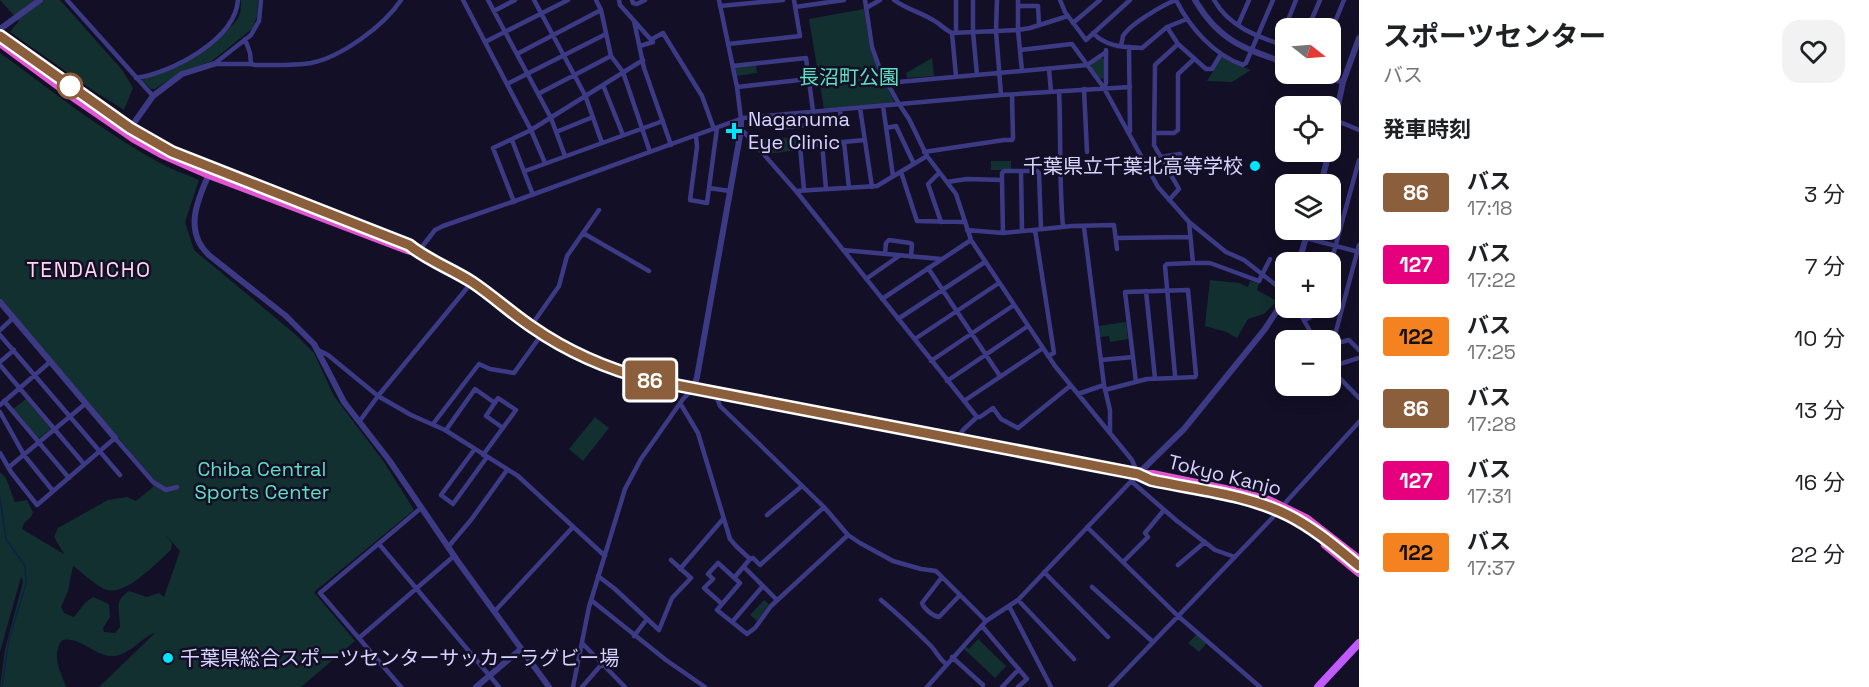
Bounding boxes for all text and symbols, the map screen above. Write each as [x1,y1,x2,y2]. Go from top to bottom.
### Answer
north arrow [1275,18,1341,84]
map controls [1275,18,1341,396]
text: スポーツセンター [1383,18,1606,54]
button: heart [1782,20,1845,83]
text: バス [1383,62,1423,88]
park label: 長沼町公園 [799,64,899,90]
unlabelled marker [57,73,83,99]
button: locate [1275,96,1341,162]
place label: Naganuma Eye Clinic [748,106,850,155]
text: 発車時刻 [1383,115,1471,143]
marker: Naganuma Eye Clinic [725,122,743,140]
place label: 千葉県立千葉北高等学校 [1023,153,1243,179]
marker: 千葉県立千葉北高等学校 [1248,159,1262,173]
text: バス [1467,167,1511,195]
button: layers [1275,174,1341,240]
text: 86 [1403,179,1429,206]
text: 3 分 [1804,180,1845,208]
text: 17:18 [1467,195,1513,221]
text: バス [1467,239,1511,267]
text: 127 [1399,251,1433,278]
button: + [1275,252,1341,318]
text: 7 分 [1805,252,1845,280]
district label: TENDAICHO [27,256,152,283]
text: 17:22 [1467,267,1516,293]
text: バス [1467,311,1511,339]
text: 122 [1399,323,1433,350]
text: 10 分 [1794,324,1845,352]
button: − [1275,330,1341,396]
text: 17:25 [1467,339,1516,365]
line badge: 86 [623,360,677,400]
text: 86 [637,367,663,394]
text: バス [1467,383,1511,411]
text: 86 [1403,395,1429,422]
text: 13 分 [1795,396,1845,424]
text: 17:28 [1467,411,1516,437]
street label: Tokyo Kanjo [1166,448,1284,502]
text: バス [1467,455,1511,483]
park label: Chiba Central Sports Center [195,456,329,505]
text: 127 [1399,467,1433,494]
text: 16 分 [1795,468,1845,496]
text: 17:31 [1467,483,1512,509]
text: バス [1467,527,1511,555]
text: 122 [1399,539,1433,566]
text: 22 分 [1791,540,1845,568]
text: 17:37 [1467,555,1515,581]
place label: 千葉県総合スポーツセンターサッカーラグビー場 [180,645,619,671]
marker: 千葉県総合スポーツセンターサッカーラグビー場 [161,651,175,665]

